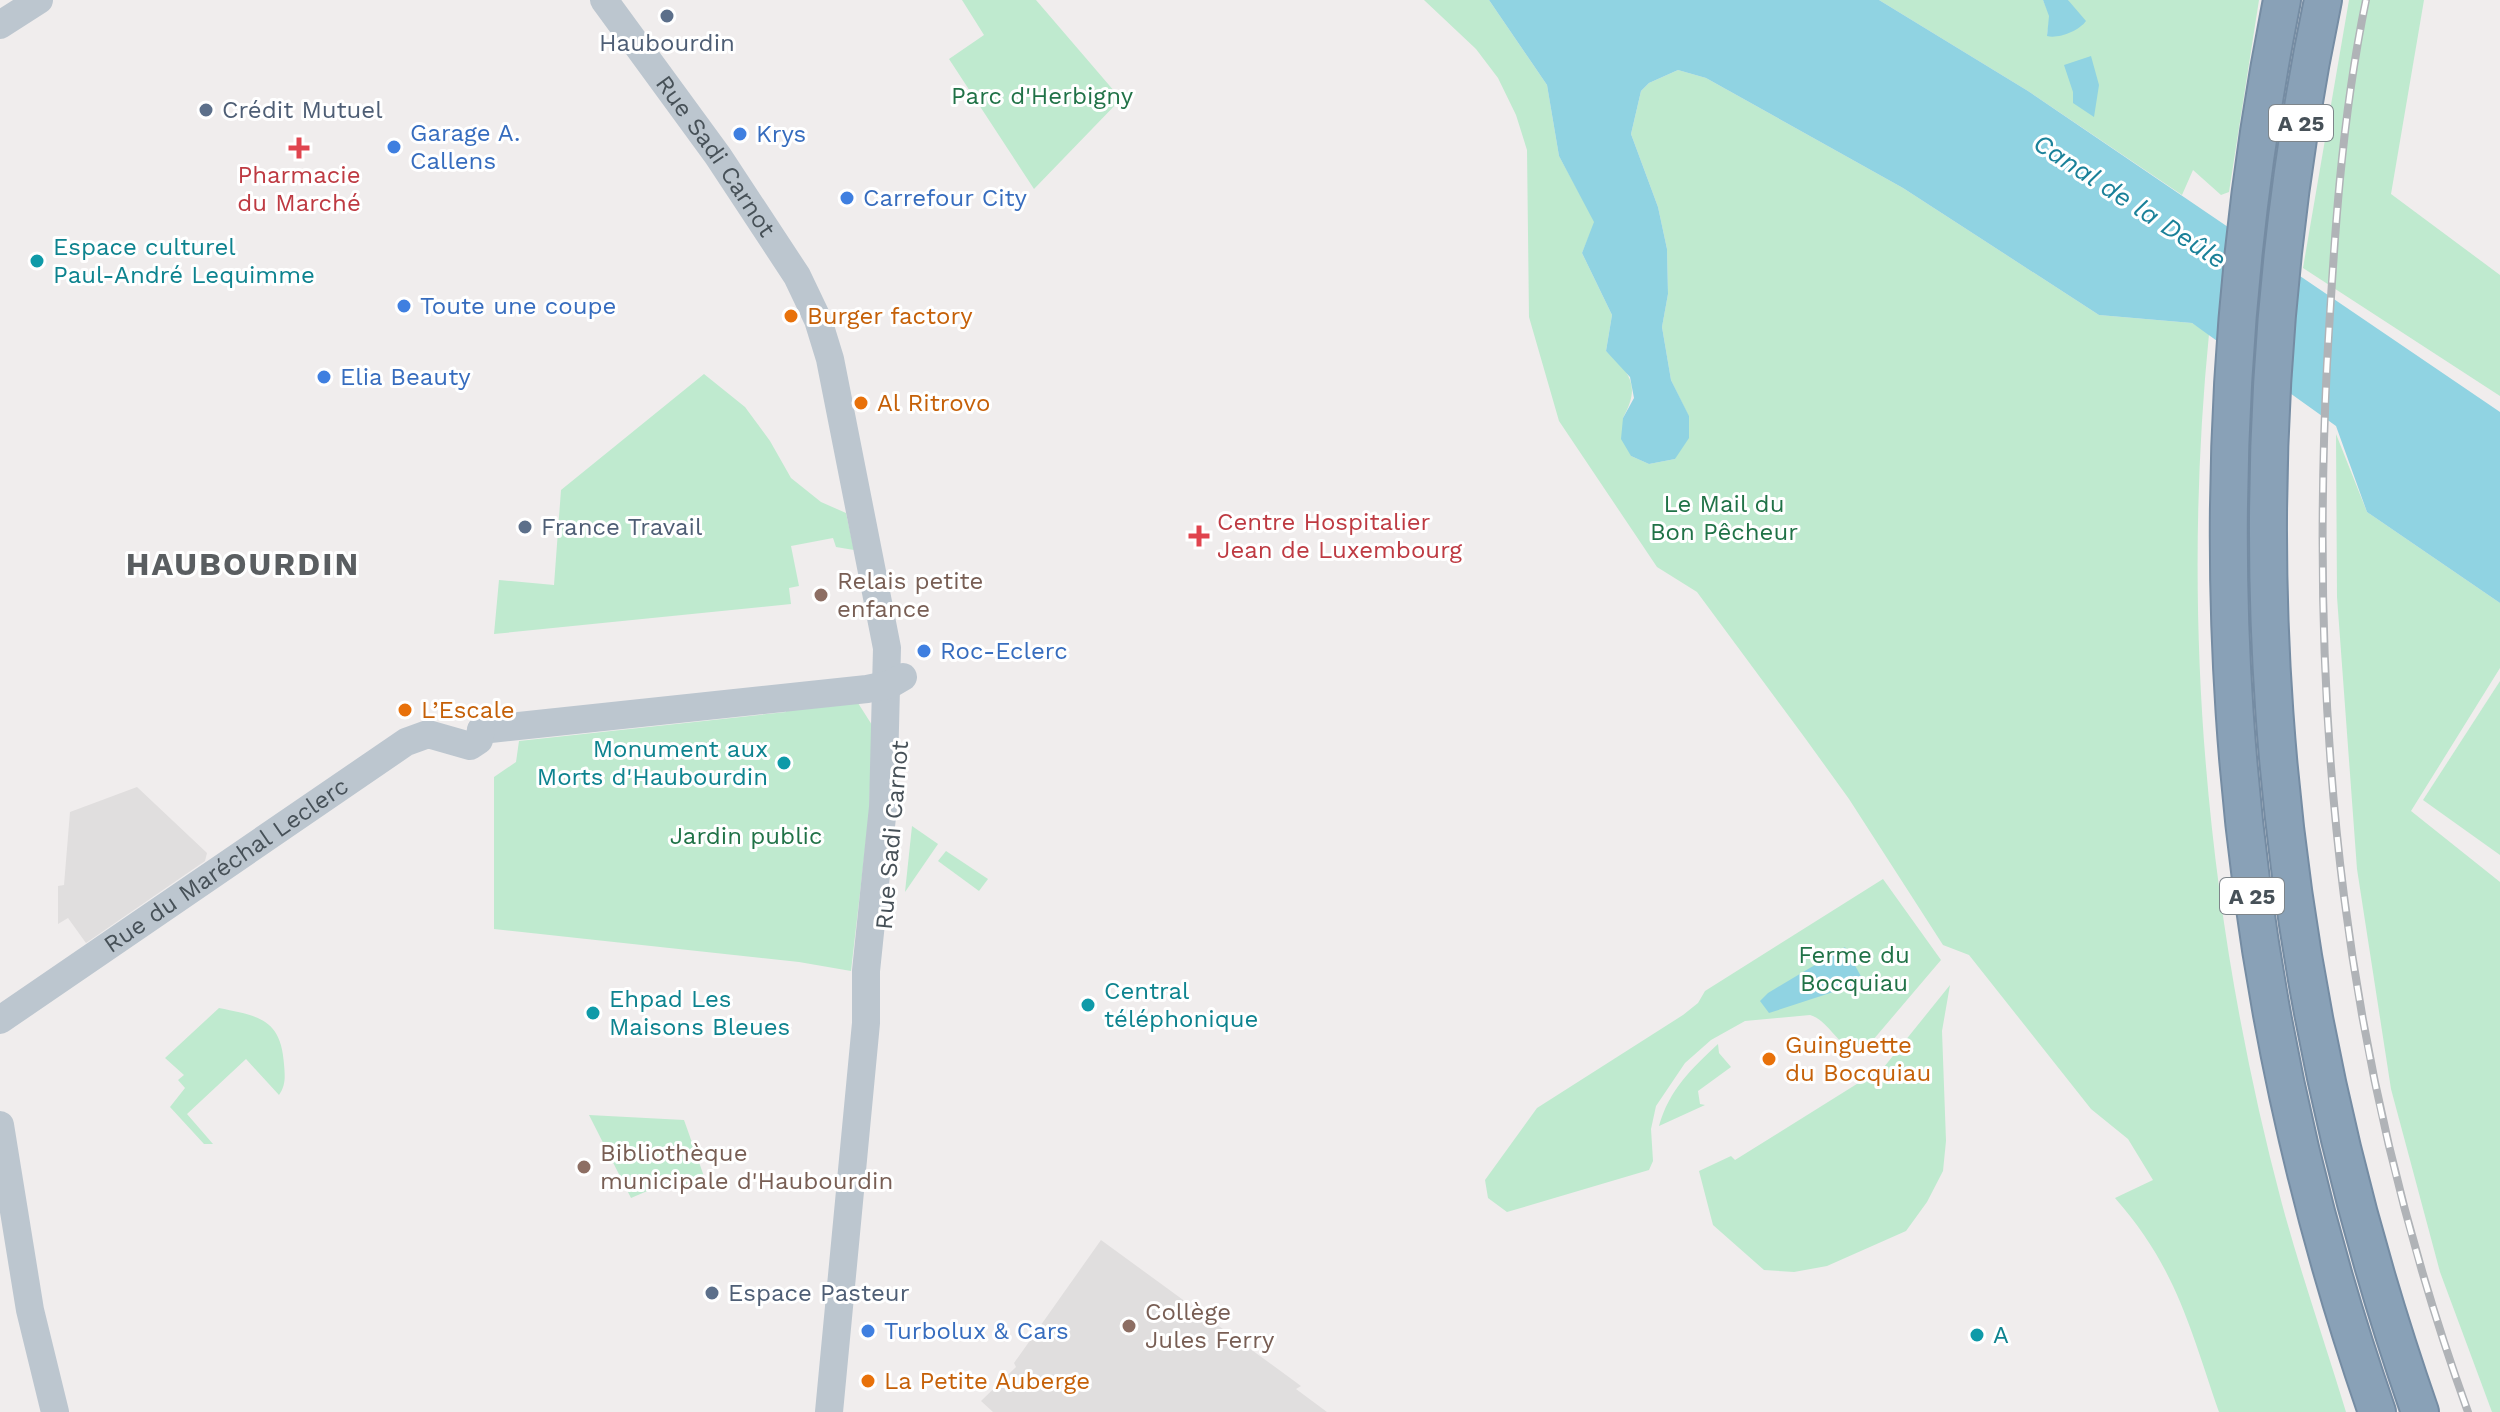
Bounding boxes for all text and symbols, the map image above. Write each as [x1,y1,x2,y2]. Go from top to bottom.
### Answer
marker: Haubourdin [658,7,676,25]
place label: Haubourdin [599,29,735,57]
street label: Rue Sadi Carnot [650,70,781,242]
park label: Parc d'Herbigny [951,82,1134,110]
place label: Crédit Mutuel [222,96,383,124]
marker: Crédit Mutuel [197,101,215,119]
road number: A 25 [2269,105,2333,141]
place label: Garage A. Callens [410,119,520,175]
place label: Krys [756,120,806,148]
marker: Krys [731,125,749,143]
water label: Canal de la Deûle [2028,127,2232,275]
marker: Garage A. Callens [385,138,403,156]
marker: Pharmacie du Marché [290,139,308,157]
place label: Pharmacie du Marché [237,161,361,217]
place label: Carrefour City [863,184,1028,212]
marker: Carrefour City [838,189,856,207]
place label: Espace culturel Paul-André Lequimme [53,233,315,289]
marker: Espace culturel Paul-André Lequimme [28,252,46,270]
place label: Toute une coupe [420,292,616,320]
marker: Toute une coupe [395,297,413,315]
place label: Burger factory [807,302,973,330]
marker: Burger factory [782,307,800,325]
place label: Elia Beauty [340,363,471,391]
marker: Elia Beauty [315,368,333,386]
place label: Al Ritrovo [877,389,991,417]
marker: Al Ritrovo [852,394,870,412]
park label: Le Mail du Bon Pêcheur [1650,490,1798,546]
place label: Centre Hospitalier Jean de Luxembourg [1217,508,1462,564]
place label: France Travail [541,513,703,541]
marker: France Travail [516,518,534,536]
marker: Centre Hospitalier Jean de Luxembourg [1188,525,1210,547]
district label: HAUBOURDIN [126,545,360,583]
place label: Relais petite enfance [837,567,983,623]
marker: Relais petite enfance [812,586,830,604]
place label: Roc-Eclerc [940,637,1068,665]
marker: Roc-Eclerc [915,642,933,660]
place label: L’Escale [421,696,515,724]
marker: L’Escale [396,701,414,719]
place label: Monument aux Morts d'Haubourdin [537,735,768,791]
street label: Rue Sadi Carnot [870,739,914,931]
marker: Monument aux Morts d'Haubourdin [775,754,793,772]
street label: Rue du Maréchal Leclerc [99,772,354,959]
park label: Jardin public [670,822,822,850]
road number: A 25 [2220,878,2284,914]
park label: Ferme du Bocquiau [1798,941,1910,997]
place label: Central téléphonique [1104,977,1258,1033]
place label: Ehpad Les Maisons Bleues [609,985,790,1041]
marker: Central téléphonique [1079,996,1097,1014]
marker: Ehpad Les Maisons Bleues [584,1004,602,1022]
place label: Guinguette du Bocquiau [1785,1031,1931,1087]
marker: Guinguette du Bocquiau [1760,1050,1778,1068]
place label: Bibliothèque municipale d'Haubourdin [600,1139,893,1195]
marker: Bibliothèque municipale d'Haubourdin [575,1158,593,1176]
place label: Espace Pasteur [728,1279,910,1307]
marker: Espace Pasteur [703,1284,721,1302]
place label: Collège Jules Ferry [1145,1298,1275,1354]
place label: Turbolux & Cars [884,1317,1069,1345]
marker: Collège Jules Ferry [1120,1317,1138,1335]
place label: A [1993,1321,2009,1349]
marker: Turbolux & Cars [859,1322,877,1340]
marker: A [1968,1326,1986,1344]
place label: La Petite Auberge [884,1367,1090,1395]
marker: La Petite Auberge [859,1372,877,1390]

